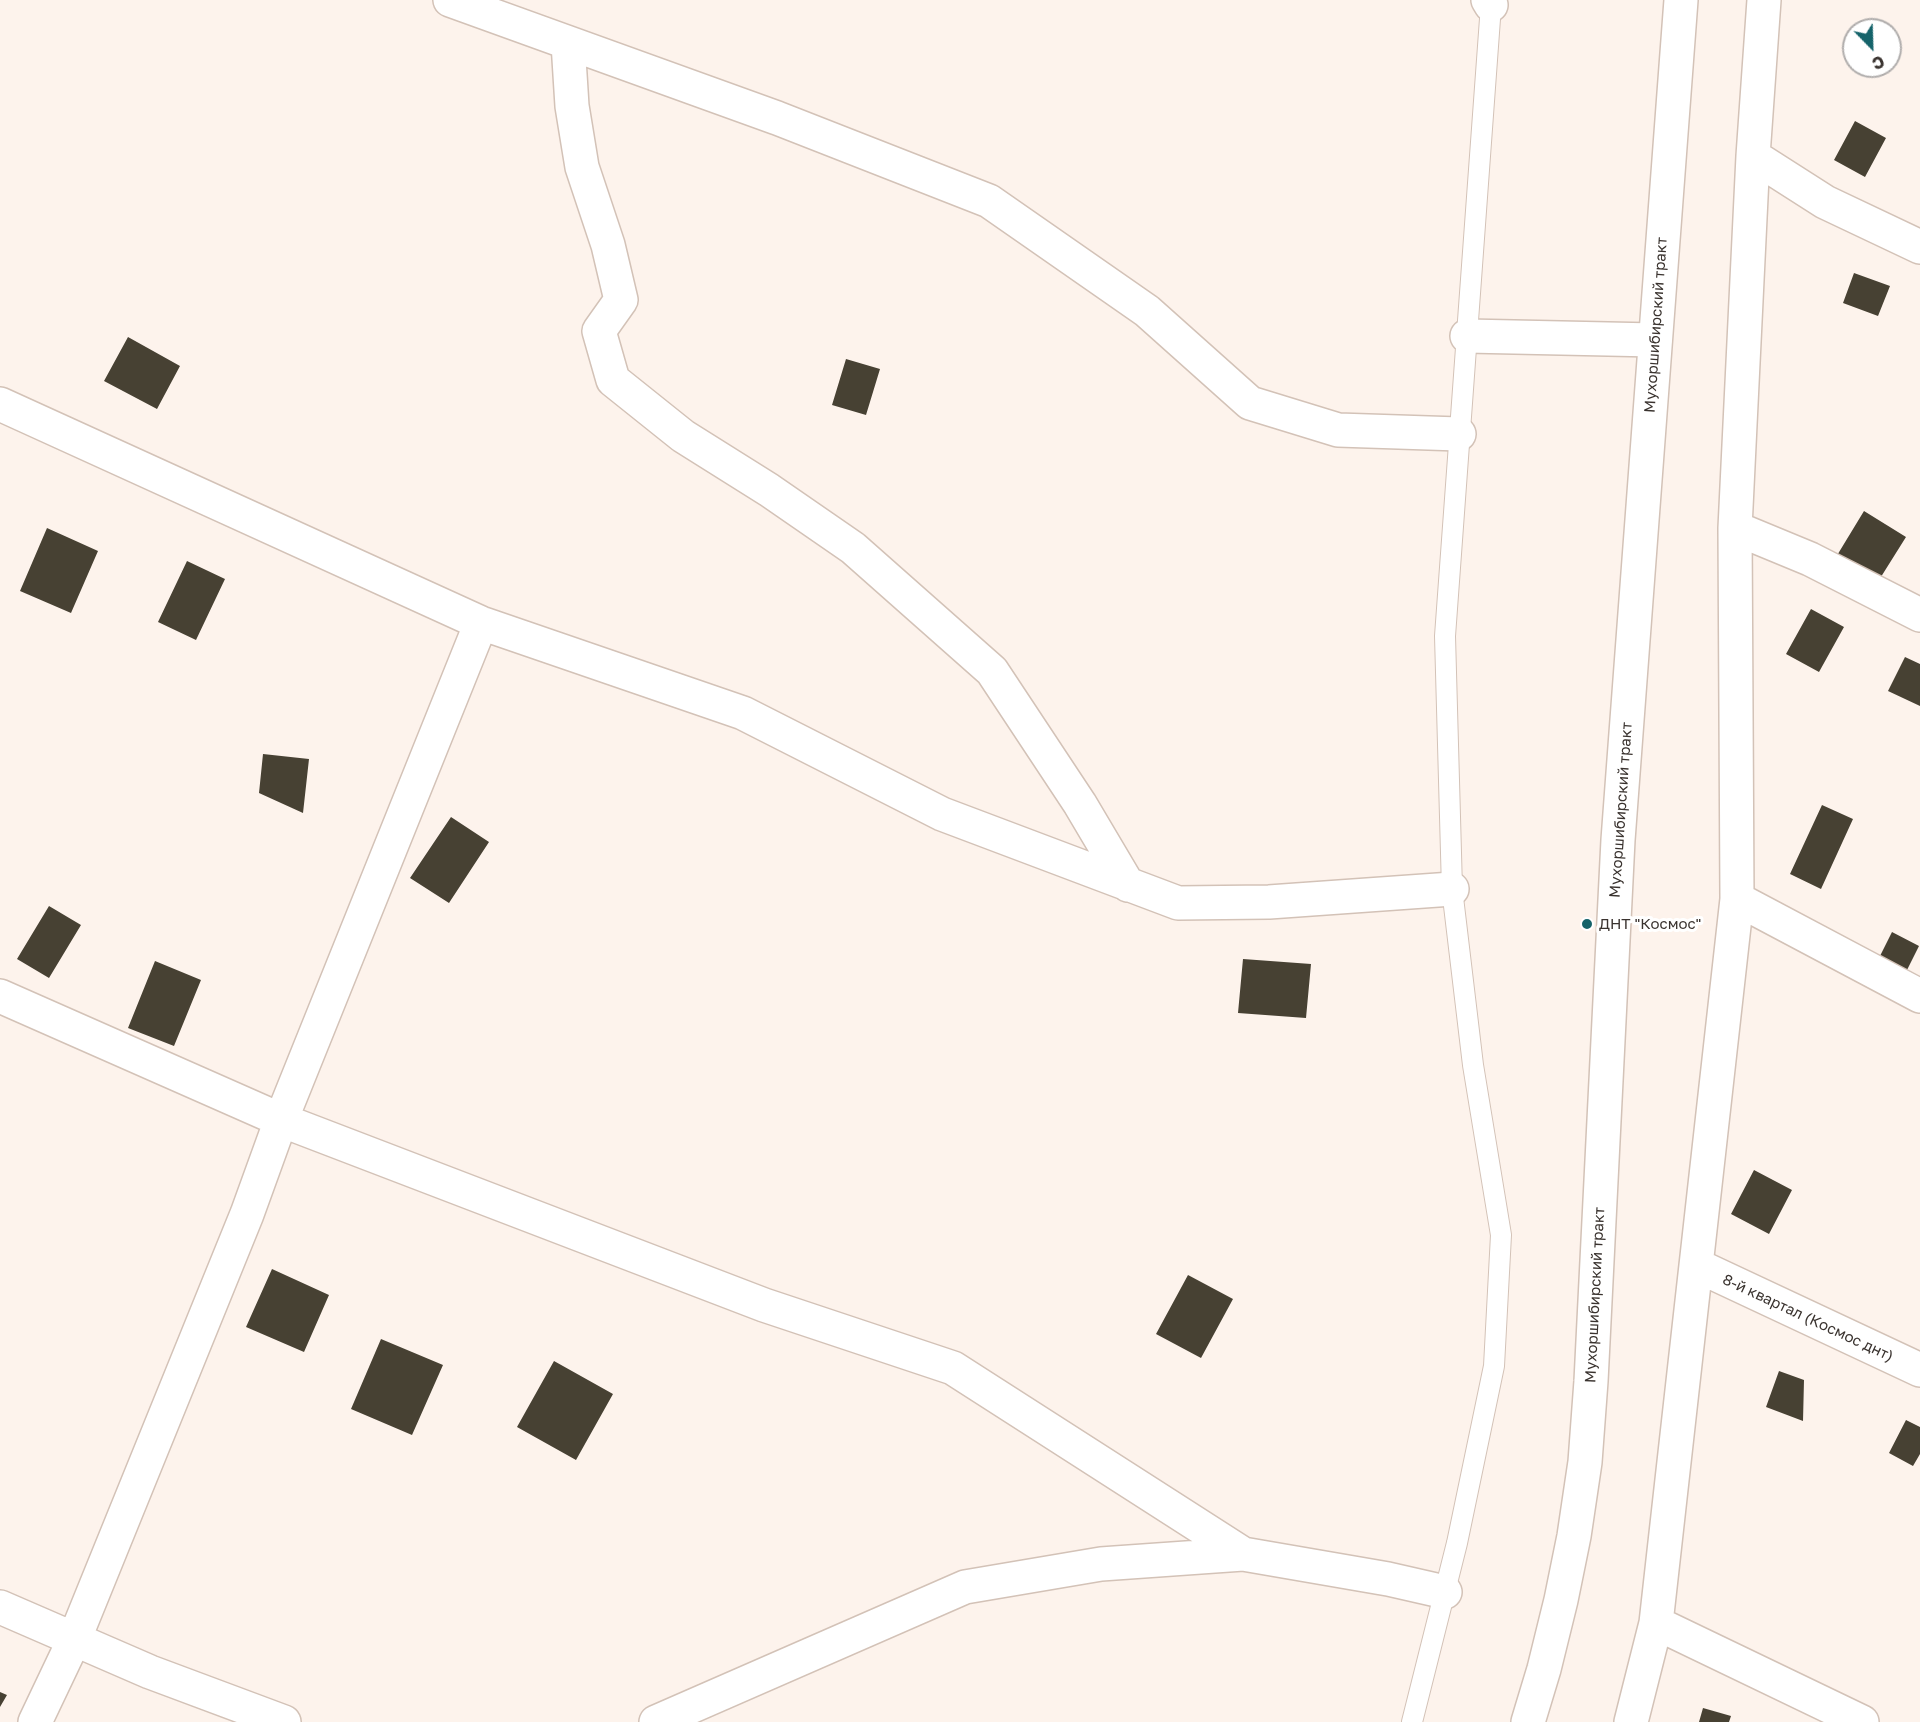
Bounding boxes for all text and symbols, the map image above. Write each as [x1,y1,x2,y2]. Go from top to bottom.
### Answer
north arrow [1842,18,1902,78]
text: С [1869,51,1887,74]
street label: Мухоршибирский тракт [1641,237,1671,413]
street label: Мухоршибирский тракт [1606,722,1636,898]
place label: ДНТ "Космос" [1599,915,1701,933]
marker: ДНТ "Космос" [1580,917,1594,931]
street label: Мухоршибирский тракт [1581,1207,1609,1383]
street label: 8-й квартал (Космос днт) [1720,1270,1896,1366]

